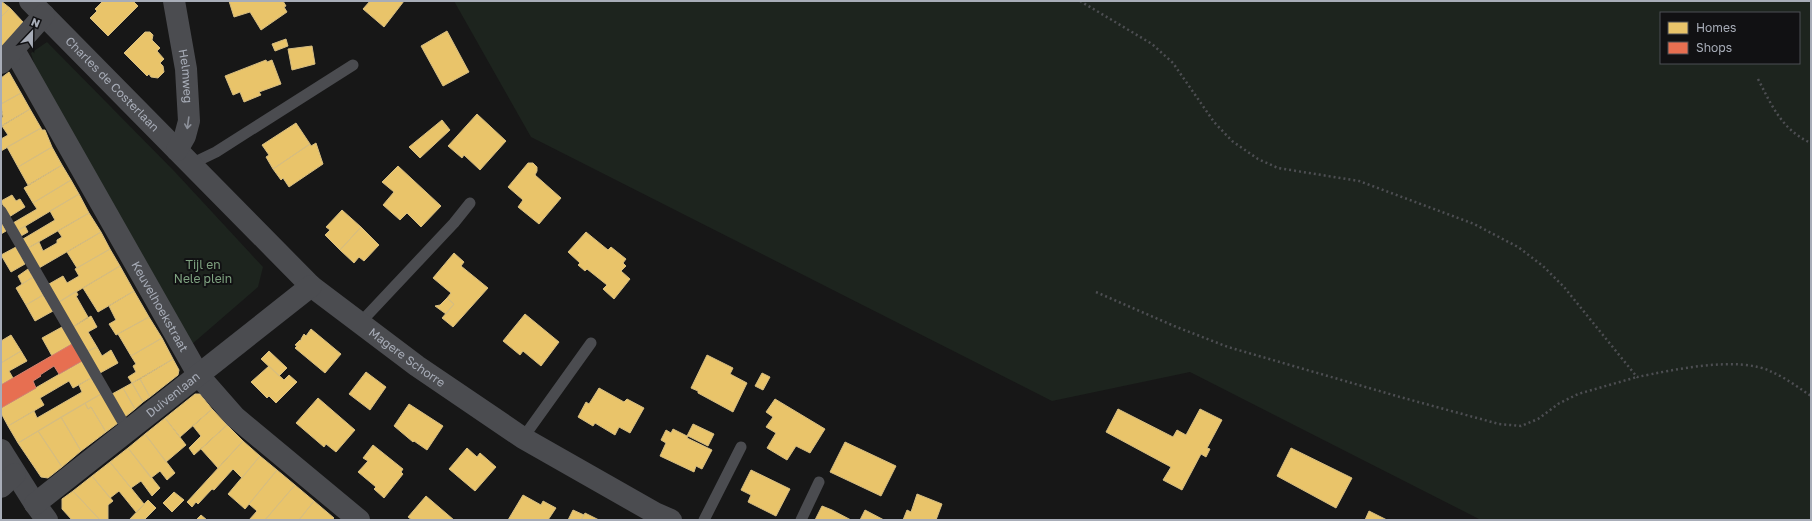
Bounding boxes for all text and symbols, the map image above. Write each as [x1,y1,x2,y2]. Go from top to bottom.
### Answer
north arrow [12,12,52,52]
legend [1660,12,1800,64]
text: N [30,15,42,30]
text: Homes [1696,20,1736,35]
street label: Charles de Costerlaan [62,33,163,135]
text: Shops [1696,40,1732,55]
street label: Helmweg [176,48,196,104]
one-way arrow [184,116,191,129]
park label: Tijl en Nele plein [174,257,232,286]
street label: Keuvelhoekstraat [128,258,192,355]
street label: Magere Schorre [366,324,448,390]
street label: Duivenlaan [143,369,203,420]

